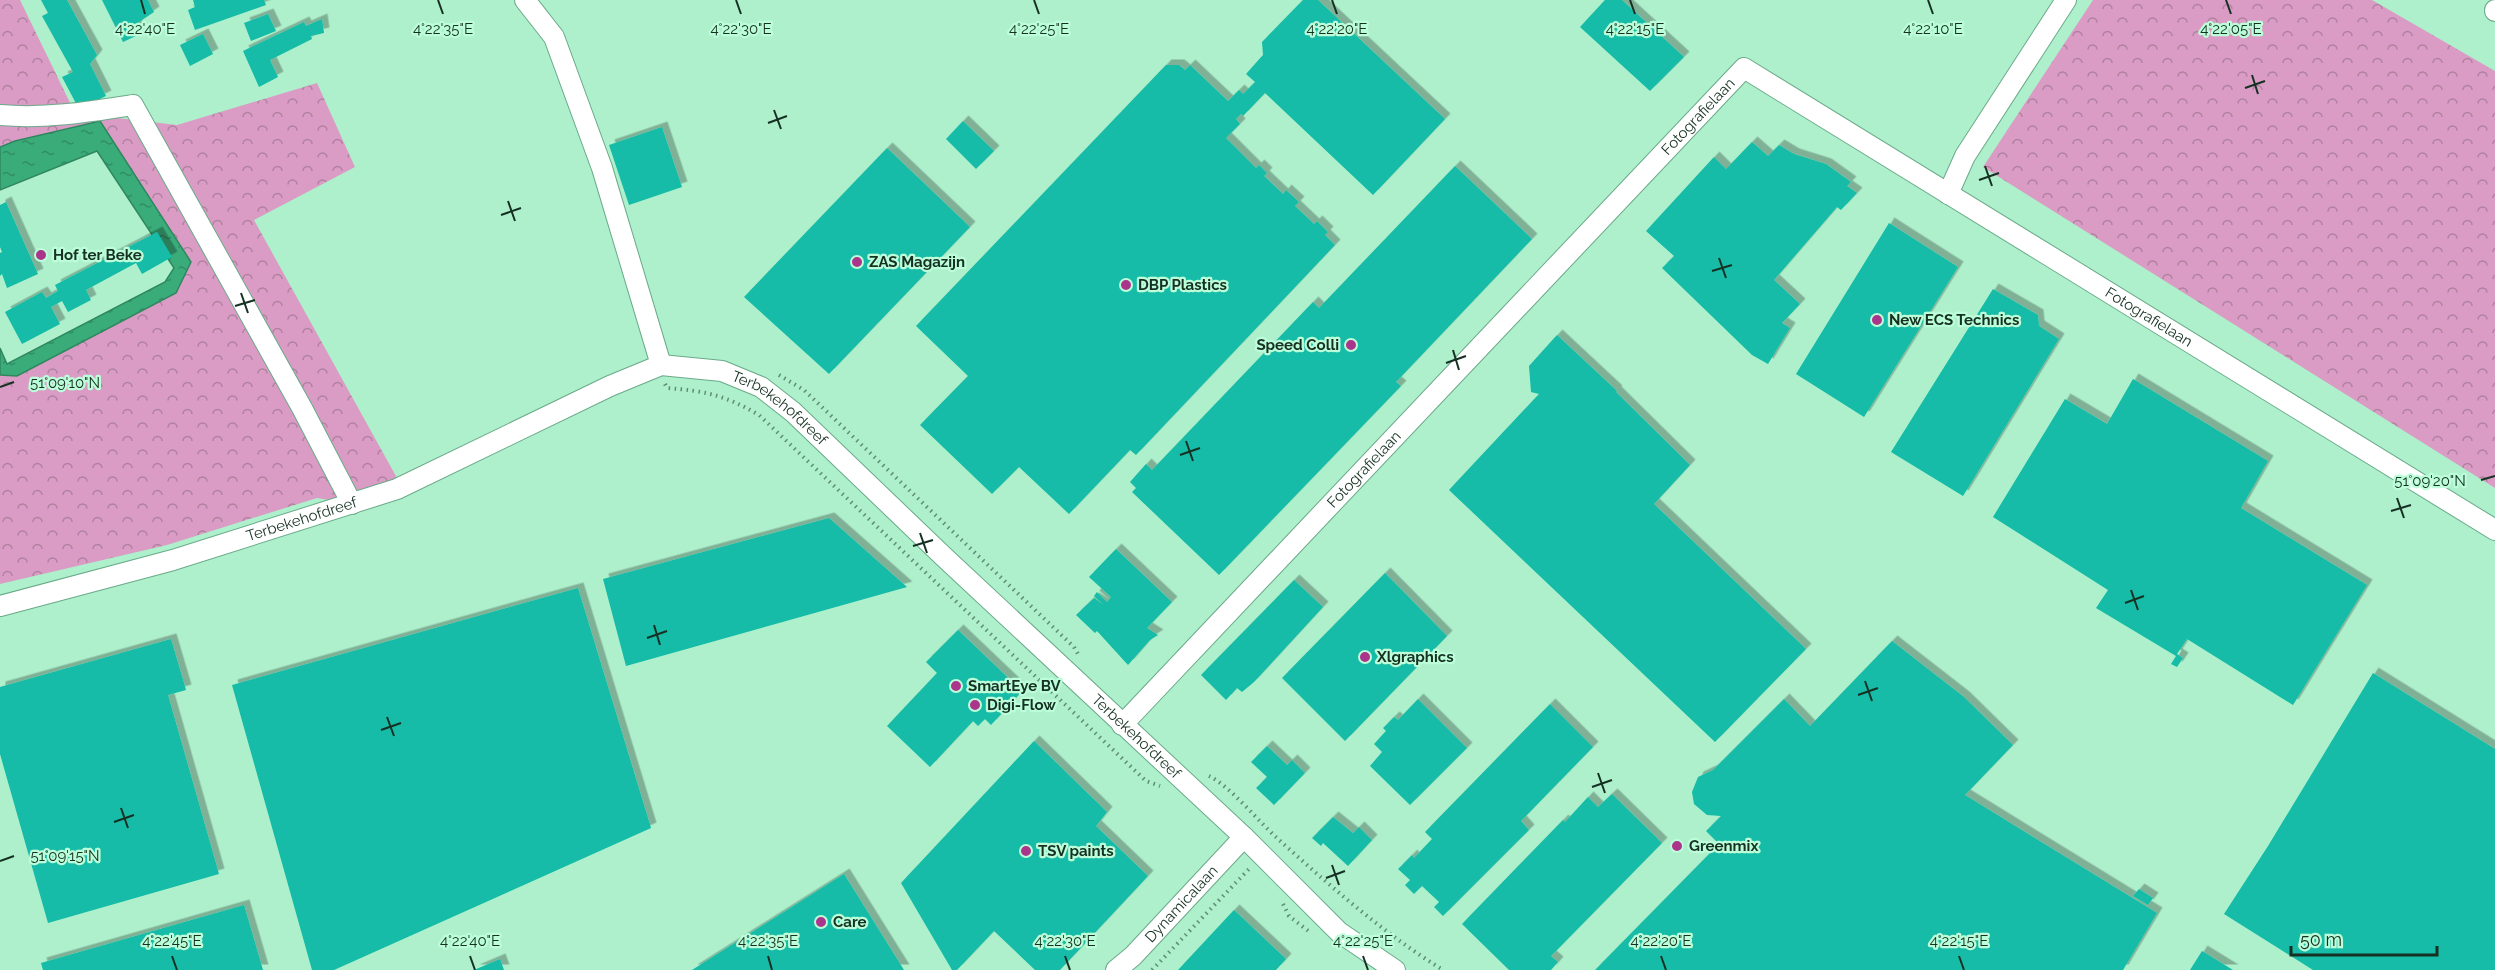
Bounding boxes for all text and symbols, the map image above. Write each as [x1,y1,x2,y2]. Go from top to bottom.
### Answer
text: 4°22'40"E [115,20,175,38]
text: 4°22'35"E [413,20,473,38]
text: 4°22'30"E [710,20,772,38]
text: 4°22'25"E [1009,20,1069,38]
text: 4°22'20"E [1307,20,1367,38]
text: 4°22'15"E [1606,20,1664,38]
text: 4°22'10"E [1903,20,1963,38]
text: 4°22'05"E [2200,20,2262,38]
street label: Fotografielaan [1657,74,1739,159]
place label: Hof ter Beke [53,246,142,264]
marker: Hof ter Beke [34,248,48,262]
place label: ZAS Magazijn [869,253,965,271]
marker: ZAS Magazijn [850,255,864,269]
place label: DBP Plastics [1138,276,1227,294]
marker: DBP Plastics [1119,278,1133,292]
street label: Fotografielaan [2102,283,2196,351]
place label: New ECS Technics [1889,311,2019,329]
marker: New ECS Technics [1870,313,1884,327]
place label: Speed Colli [1256,336,1339,354]
marker: Speed Colli [1344,338,1358,352]
street label: Terbekehofdreef [729,367,832,450]
text: 51°09'10"N [30,374,100,392]
street label: Fotografielaan [1323,427,1405,512]
text: 51°09'20"N [2394,472,2466,490]
street label: Terbekehofdreef [244,493,360,545]
place label: Xlgraphics [1376,648,1454,666]
marker: Xlgraphics [1358,650,1372,664]
place label: SmartEye BV [968,677,1062,695]
marker: SmartEye BV [949,679,963,693]
street label: Terbekehofdreef [1088,690,1185,783]
place label: Digi-Flow [987,696,1056,714]
marker: Digi-Flow [968,698,982,712]
place label: Greenmix [1689,837,1758,855]
marker: Greenmix [1670,839,1684,853]
place label: TSV paints [1038,842,1114,860]
marker: TSV paints [1019,844,1033,858]
text: 51°09'15"N [30,847,100,865]
street label: Dynamicalaan [1141,862,1222,946]
place label: Care [833,913,867,931]
marker: Care [814,915,828,929]
scale bar [2291,919,2436,957]
text: 50 m [2300,929,2342,950]
text: 4°22'45"E [142,932,202,950]
text: 4°22'40"E [440,932,500,950]
text: 4°22'35"E [738,932,798,950]
text: 4°22'30"E [1034,932,1096,950]
text: 4°22'25"E [1333,932,1393,950]
text: 4°22'20"E [1631,932,1691,950]
text: 4°22'15"E [1930,932,1988,950]

